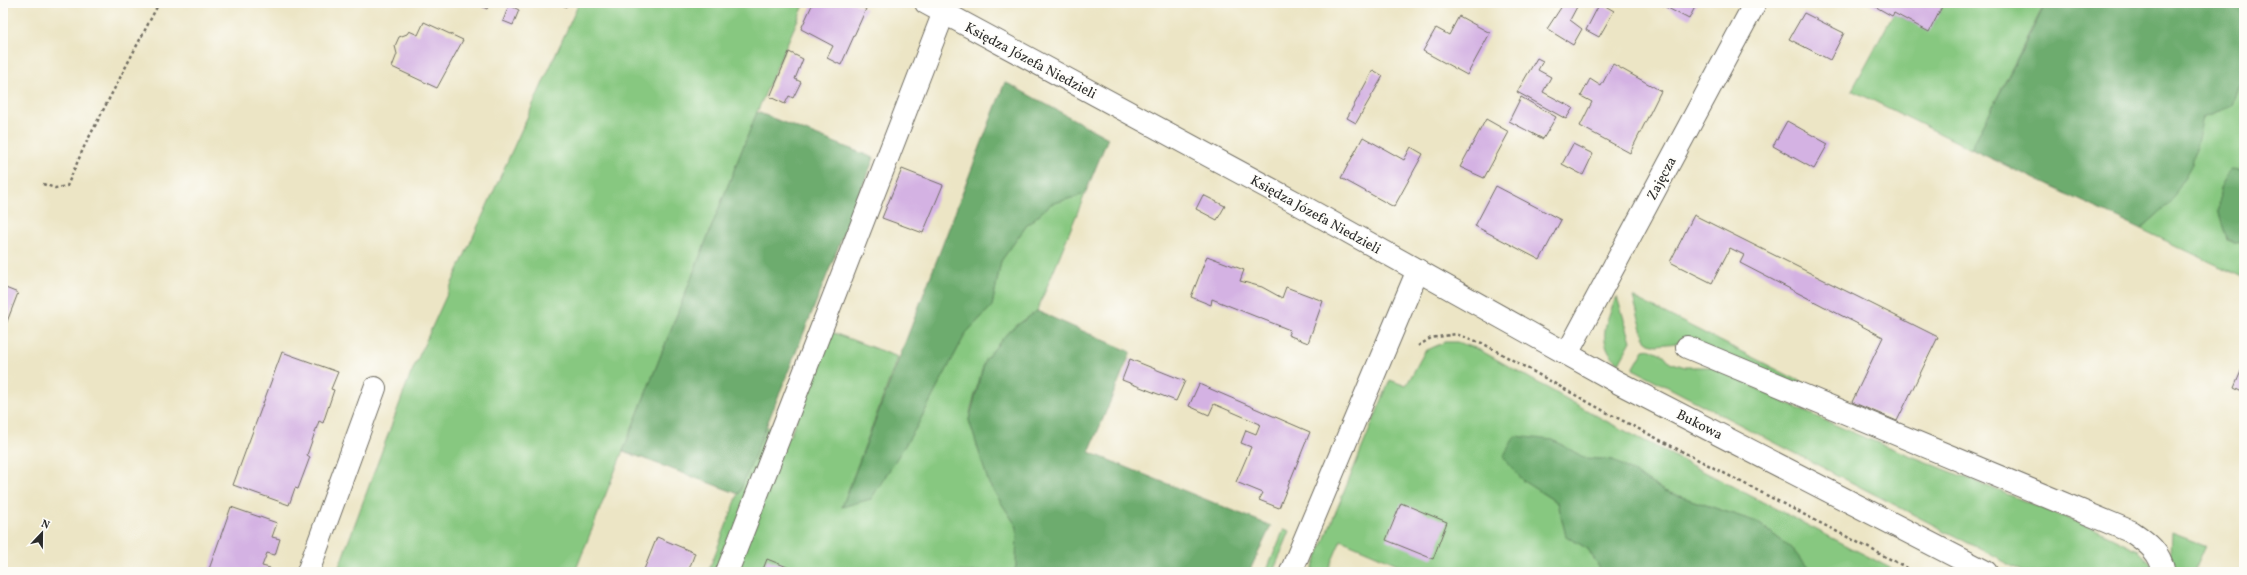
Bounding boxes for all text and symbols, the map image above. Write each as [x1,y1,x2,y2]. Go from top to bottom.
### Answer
street label: Księdza Józefa Niedzieli [961,19,1100,104]
street label: Zajęcza [1643,154,1682,204]
street label: Księdza Józefa Niedzieli [1247,171,1384,259]
street label: Bukowa [1673,406,1726,445]
north arrow [22,513,62,553]
text: N [39,517,52,534]

